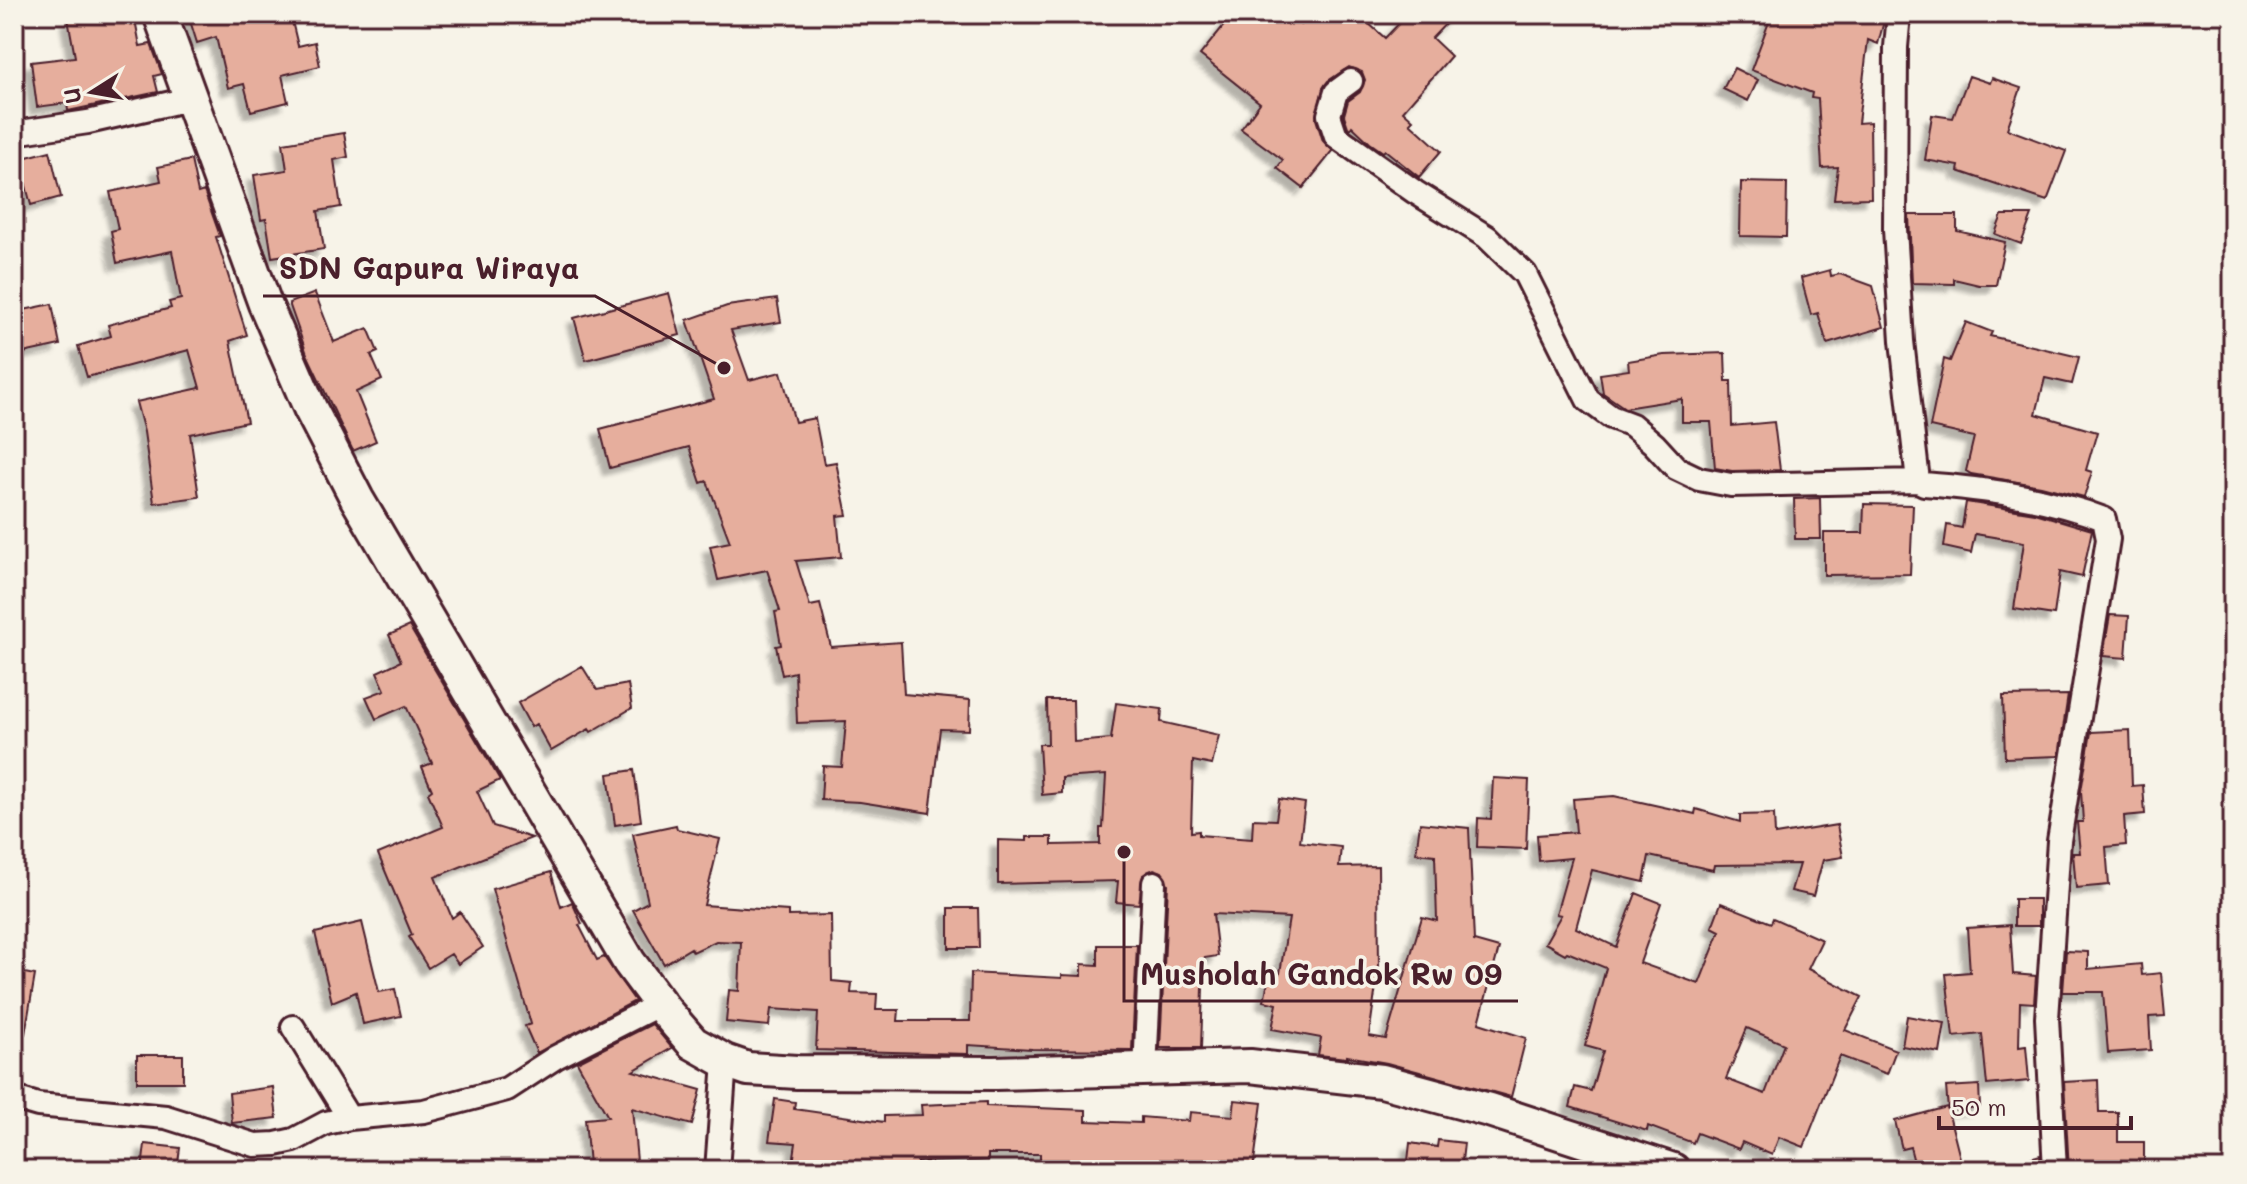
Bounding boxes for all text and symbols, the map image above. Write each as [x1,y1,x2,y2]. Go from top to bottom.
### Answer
north arrow [52,52,132,132]
text: U [56,86,88,106]
callout: SDN Gapura Wiraya [263,242,595,296]
text: SDN Gapura Wiraya [279,247,579,287]
callout: Musholah Gandok Rw 09 [1124,947,1518,1001]
text: Musholah Gandok Rw 09 [1140,953,1502,993]
scale bar [1939,1080,2131,1130]
text: 50 m [1951,1091,2007,1122]

